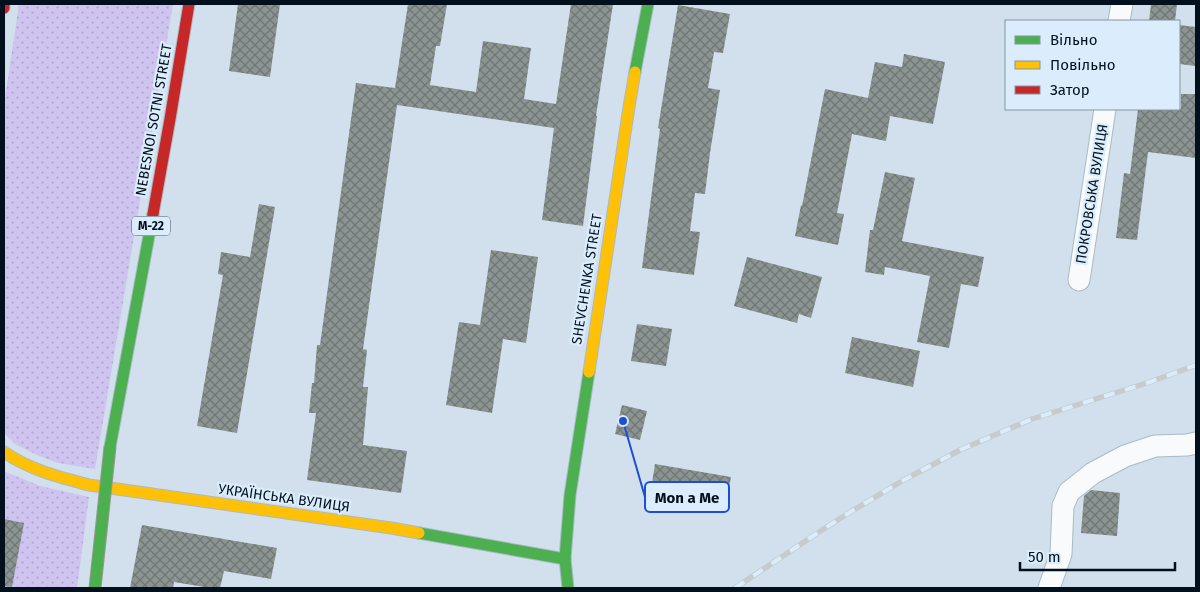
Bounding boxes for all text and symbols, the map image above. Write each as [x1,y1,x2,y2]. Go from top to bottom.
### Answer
legend [1005,20,1180,110]
text: Вільно [1050,31,1097,49]
street label: NEBESNOI SOTNI STREET [132,42,176,197]
text: Повільно [1050,56,1116,74]
text: Затор [1050,81,1090,99]
street label: ПОКРОВСЬКА ВУЛИЦЯ [1073,123,1111,265]
street label: SHEVCHENKA STREET [568,212,606,346]
road number: М-22 [132,217,170,236]
street label: УКРАЇНСЬКА ВУЛИЦЯ [217,480,351,516]
callout: Mon a Me [645,482,729,512]
text: Mon a Me [655,489,719,507]
scale bar [1020,540,1175,572]
text: 50 m [1028,548,1061,566]

